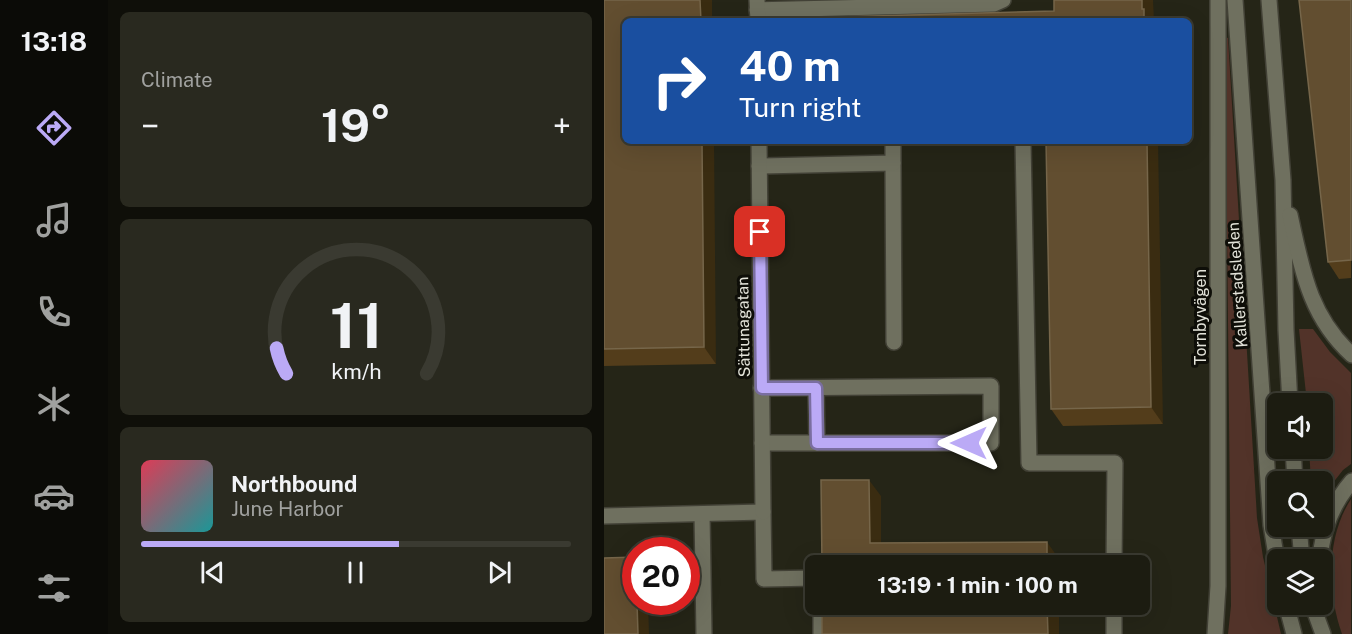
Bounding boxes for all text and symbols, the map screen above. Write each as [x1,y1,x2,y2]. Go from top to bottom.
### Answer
text: 13:18 [21,25,87,57]
text: 40 m [739,41,841,90]
icon: right [640,42,718,120]
text: Climate [141,68,213,92]
text: Turn right [739,91,862,123]
text: 19° [321,99,391,152]
icon: directions [33,107,75,149]
text: − [141,107,159,145]
text: + [553,107,571,145]
icon: music [33,199,75,241]
pin [734,206,785,257]
icon: arrive [743,215,776,248]
street label: Kallerstadsleden [1224,222,1251,348]
street label: Tornbyvägen [1191,269,1210,365]
street label: Sättunagatan [733,276,754,377]
text: 11 [329,289,383,362]
icon: phone [33,291,75,333]
text: km/h [331,359,381,384]
icon: climate [33,383,75,425]
map controls [1267,393,1333,615]
button: sound [1267,393,1333,459]
position arrow [937,411,1001,475]
text: Northbound [231,471,357,497]
button: search [1267,471,1333,537]
icon: car [33,475,75,517]
text: June Harbor [231,497,343,521]
speed limit sign: 20 [622,537,700,615]
button: layers [1267,549,1333,615]
icon: previous [196,556,229,589]
icon: pause [339,556,372,589]
icon: next [483,556,516,589]
icon: filters [33,567,75,609]
text: 13:19 · 1 min · 100 m [877,572,1078,598]

